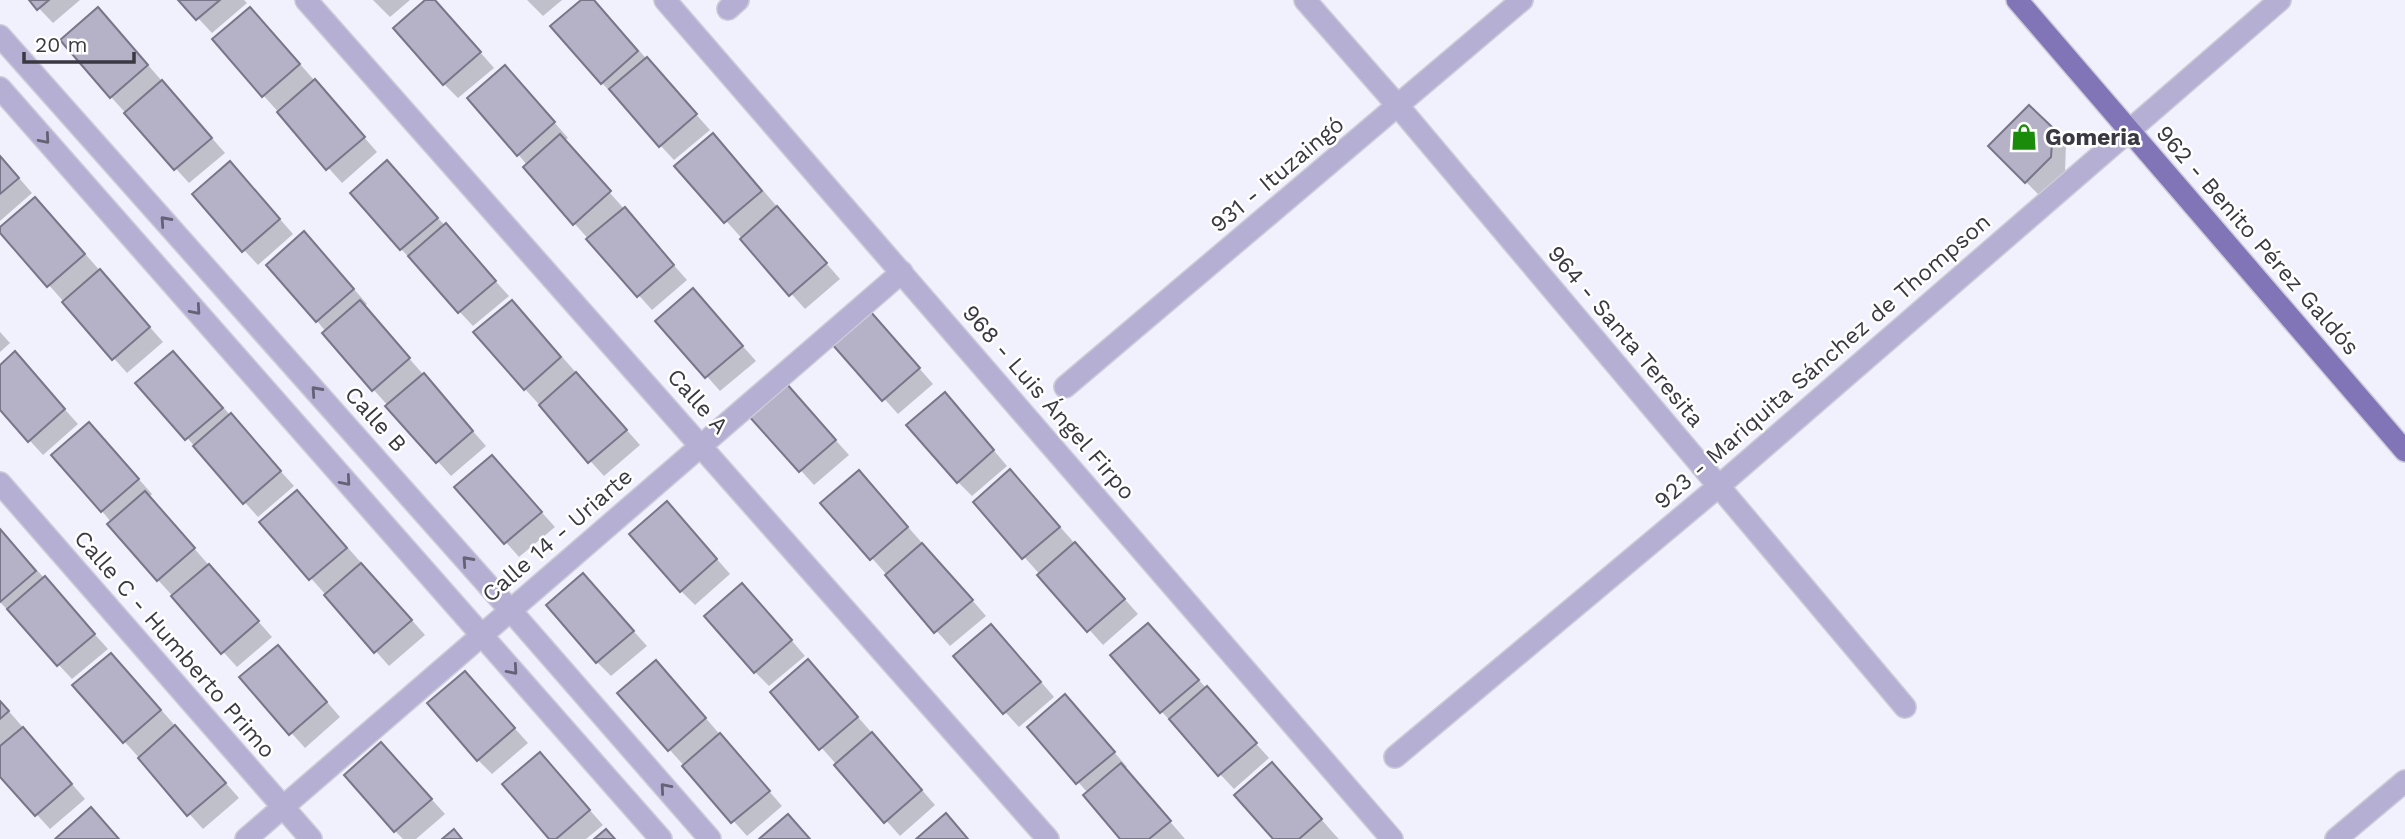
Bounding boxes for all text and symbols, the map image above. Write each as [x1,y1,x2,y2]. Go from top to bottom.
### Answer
scale bar [24,21,135,65]
text: 20 m [35,32,87,57]
street label: 931 - Ituzaingó [1205,111,1350,238]
street label: 962 - Benito Pérez Galdós [2151,120,2365,361]
shop icon: Gomeria [2009,122,2039,152]
place label: Gomeria [2045,124,2141,151]
one-way arrow [37,131,49,144]
street label: 923 - Mariquita Sánchez de Thompson [1649,208,1996,515]
one-way arrow [160,216,173,229]
street label: 964 - Santa Teresita [1542,240,1709,432]
street label: 968 - Luis Ángel Firpo [957,299,1141,505]
one-way arrow [188,302,200,315]
street label: Calle A [661,363,734,439]
street label: Calle B [339,381,412,458]
one-way arrow [311,386,324,399]
street label: Calle 14 - Uriarte [477,463,638,608]
one-way arrow [338,472,350,485]
street label: Calle C - Humberto Primo [68,525,281,764]
one-way arrow [463,556,475,569]
one-way arrow [505,662,517,675]
one-way arrow [661,783,673,796]

